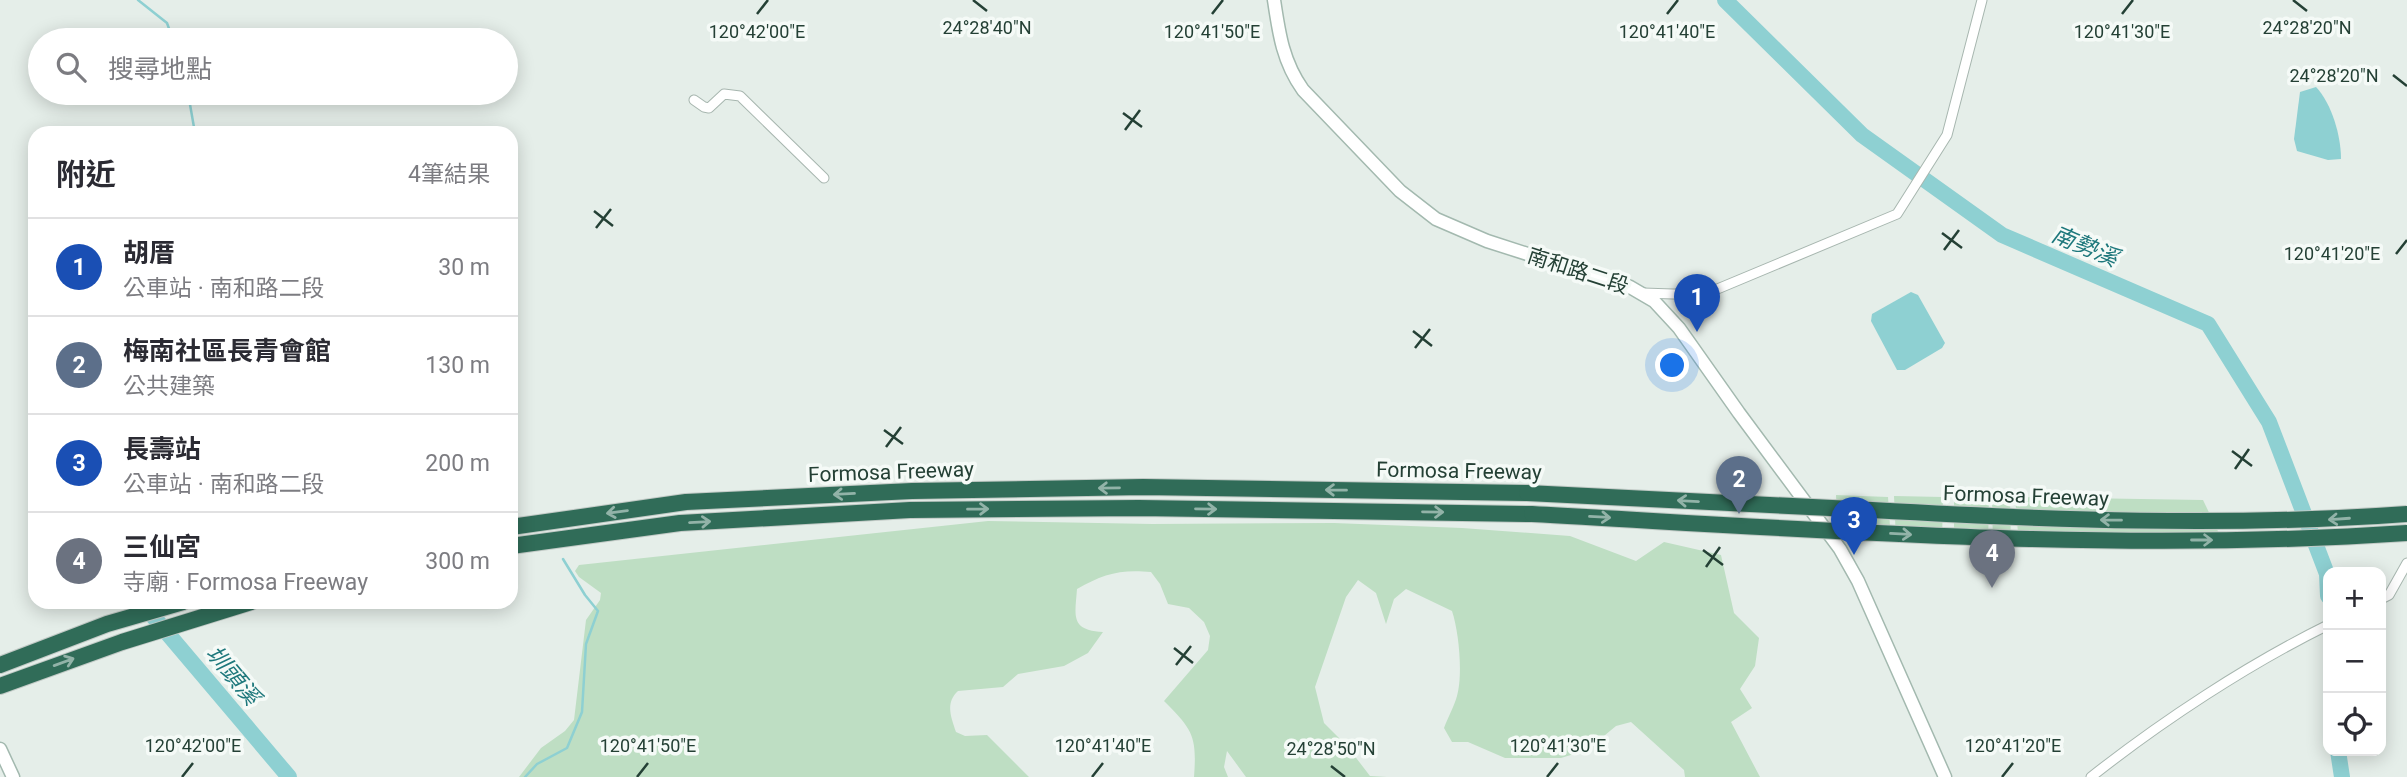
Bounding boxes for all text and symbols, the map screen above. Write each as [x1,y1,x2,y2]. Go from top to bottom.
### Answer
text: 24°28'40"N [942,17,1032,38]
text: 24°28'20"N [2262,17,2352,38]
text: 120°42'00"E [709,21,805,42]
text: 120°41'50"E [1164,21,1260,42]
text: 120°41'40"E [1619,21,1715,42]
text: 120°41'30"E [2074,21,2170,42]
search box [28,28,518,105]
icon: search [52,48,90,86]
text: 搜尋地點 [108,54,212,84]
text: 24°28'20"N [2289,65,2379,86]
text: 附近 [56,157,116,192]
text: 4筆結果 [408,161,490,188]
water label: 南勢溪 [2048,221,2125,274]
text: 胡厝 [123,238,175,268]
street label: 南和路二段 [1524,243,1632,299]
text: 120°41'20"E [2284,243,2380,264]
text: 1 [72,254,86,281]
text: 30 m [438,254,490,281]
pin: 1 [1674,274,1720,332]
text: 公車站 · 南和路二段 [123,275,324,302]
text: 梅南社區長青會館 [123,336,331,366]
your location [1655,348,1689,382]
text: 2 [72,352,86,379]
text: 130 m [425,352,490,379]
text: 公共建築 [123,373,215,400]
text: 長壽站 [123,434,201,464]
text: 3 [72,450,86,477]
text: 200 m [425,450,490,477]
pin: 2 [1716,456,1762,514]
street label: Formosa Freeway [808,457,974,487]
street label: Formosa Freeway [1376,458,1542,484]
text: 公車站 · 南和路二段 [123,471,324,498]
one-way arrow [1098,481,1121,494]
street label: Formosa Freeway [1943,481,2109,511]
one-way arrow [1325,483,1348,497]
one-way arrow [833,488,856,501]
one-way arrow [1678,494,1700,507]
pin: 3 [1831,497,1877,555]
one-way arrow [967,502,990,516]
one-way arrow [1194,502,1217,515]
one-way arrow [1422,505,1445,519]
one-way arrow [606,506,629,519]
one-way arrow [1589,511,1612,524]
one-way arrow [2100,513,2123,526]
one-way arrow [2328,513,2351,526]
one-way arrow [688,515,711,528]
one-way arrow [1889,528,1912,541]
pin: 4 [1969,530,2015,588]
text: 三仙宮 [123,532,201,562]
one-way arrow [2190,533,2213,547]
text: 4 [72,548,86,575]
text: 300 m [425,548,490,575]
map controls [2323,567,2386,756]
button: + [2323,567,2386,630]
text: 寺廟 · Formosa Freeway [123,569,368,596]
button: − [2323,630,2386,693]
water label: 圳頭溪 [200,640,267,713]
one-way arrow [52,655,74,667]
button: locate [2323,693,2386,756]
text: 120°42'00"E [145,735,241,756]
text: 120°41'50"E [600,735,696,756]
text: 120°41'40"E [1055,735,1151,756]
text: 120°41'30"E [1510,735,1606,756]
text: 120°41'20"E [1965,735,2061,756]
text: 24°28'50"N [1286,738,1376,759]

